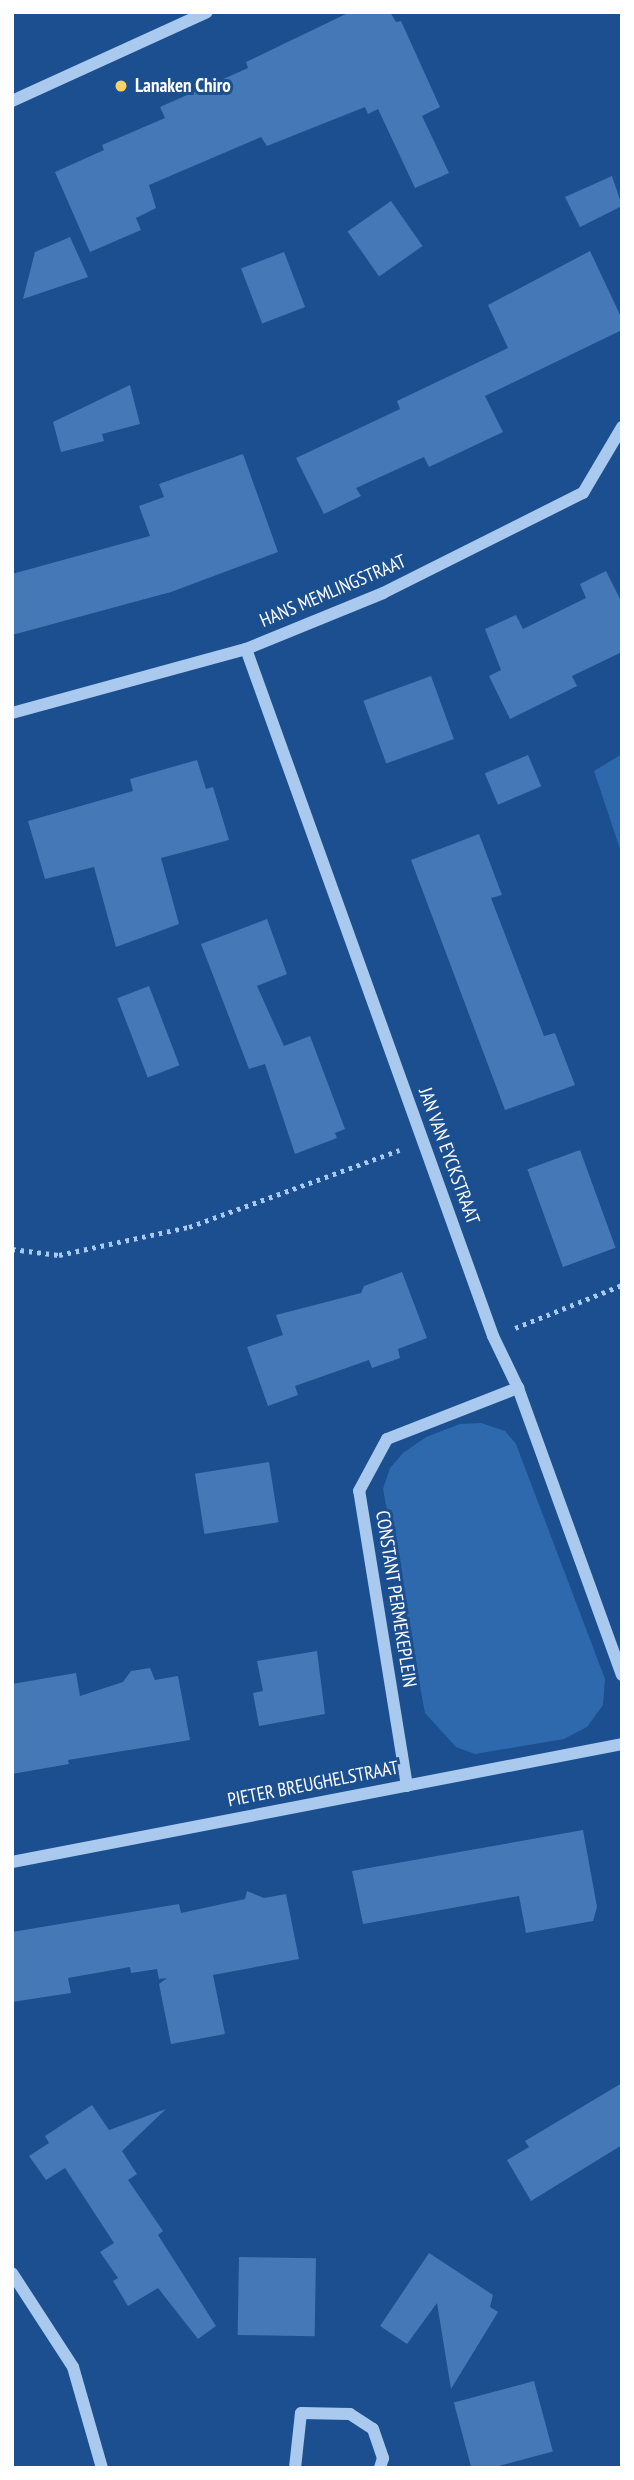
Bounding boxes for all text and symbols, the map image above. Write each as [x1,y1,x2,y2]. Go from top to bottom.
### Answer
place label: Lanaken Chiro [135,75,231,97]
marker: Lanaken Chiro [113,78,129,94]
street label: HANS MEMLINGSTRAAT [257,550,409,632]
street label: JAN VAN EYCKSTRAAT [414,1084,484,1228]
street label: CONSTANT PERMEKEPLEIN [371,1509,421,1689]
street label: PIETER BREUGHELSTRAAT [226,1756,400,1812]

